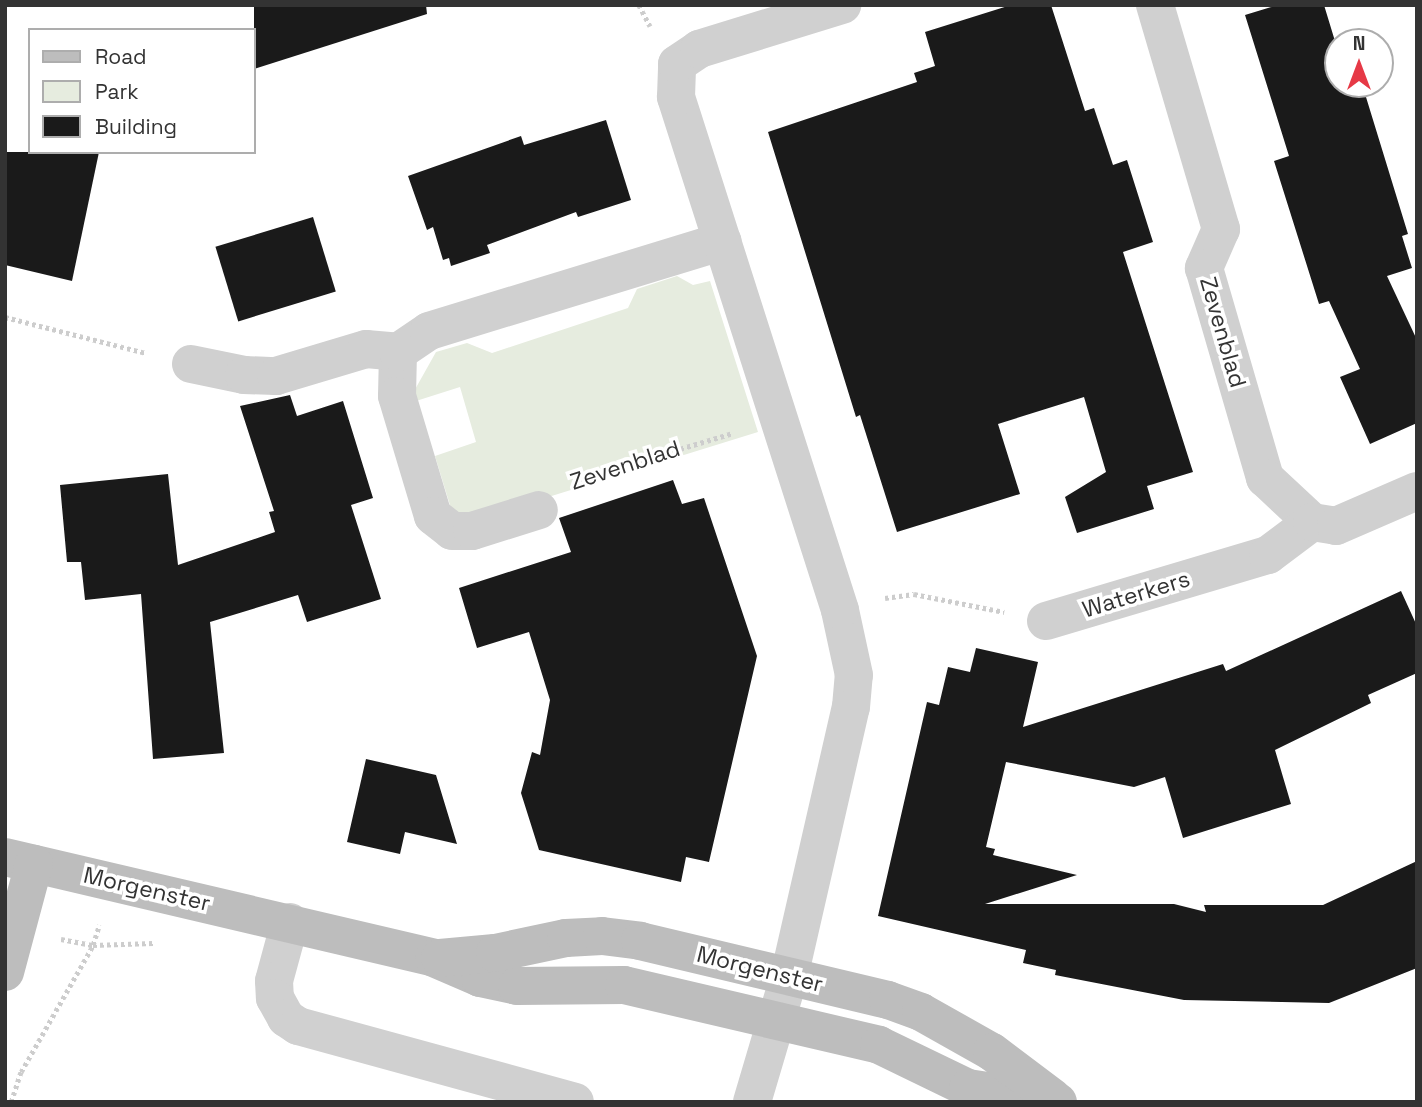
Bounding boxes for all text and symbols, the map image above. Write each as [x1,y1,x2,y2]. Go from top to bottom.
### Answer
legend [28,28,256,154]
north arrow [1324,28,1394,98]
text: N [1353,31,1365,56]
text: Road [95,43,147,70]
text: Park [95,78,139,105]
text: Building [95,113,177,140]
street label: Zevenblad [1194,273,1252,391]
street label: Zevenblad [567,434,683,496]
street label: Waterkers [1079,565,1193,623]
street label: Morgenster [81,861,213,917]
street label: Morgenster [694,940,826,998]

